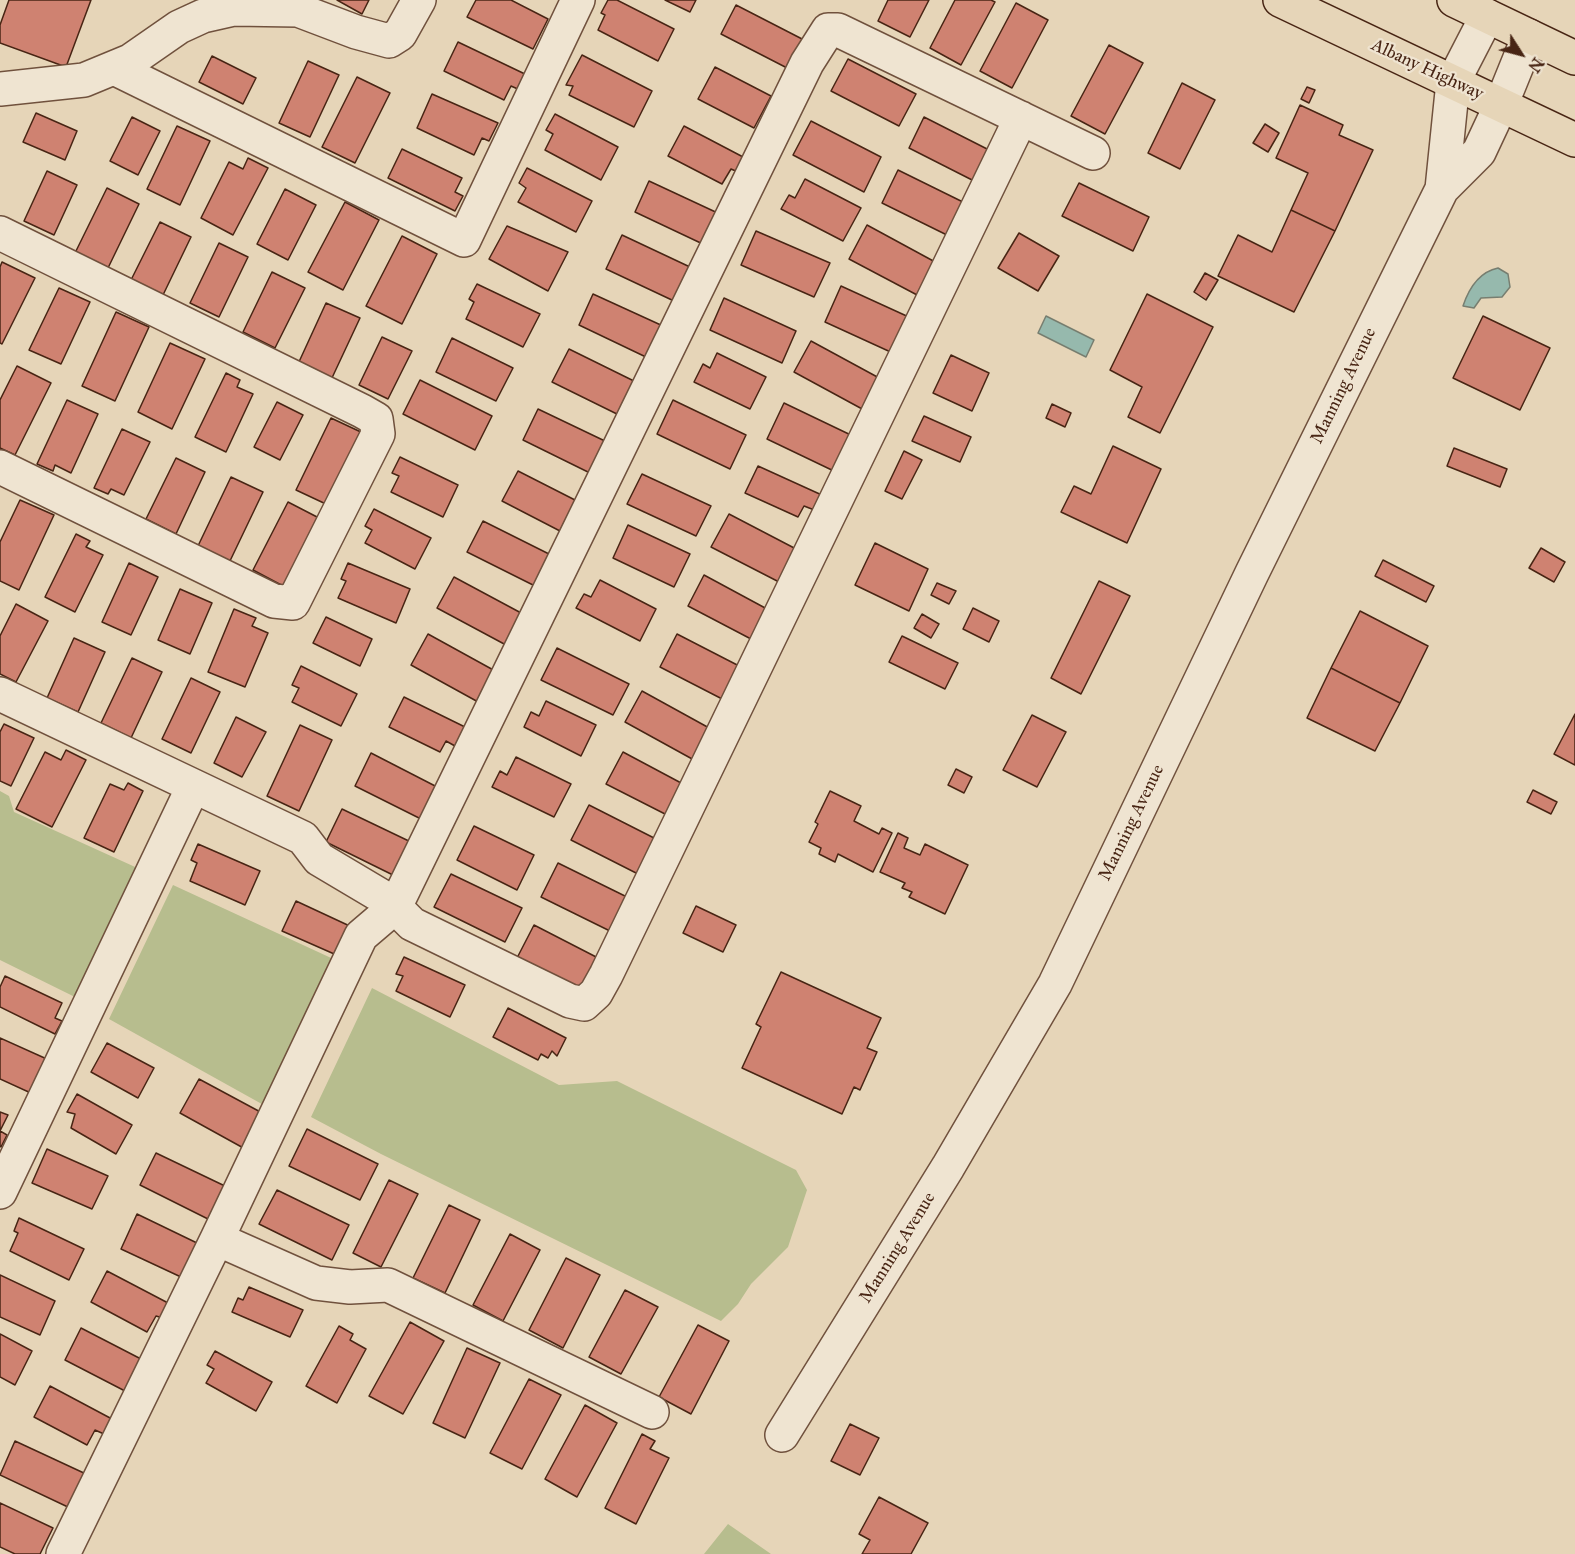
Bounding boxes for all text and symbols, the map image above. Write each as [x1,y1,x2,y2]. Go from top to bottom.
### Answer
north arrow [1491,24,1551,84]
street label: Albany Highway [1367,35,1487,105]
text: N [1524,54,1548,76]
street label: Manning Avenue [1307,324,1381,448]
street label: Manning Avenue [1095,761,1169,885]
street label: Manning Avenue [855,1189,941,1307]

